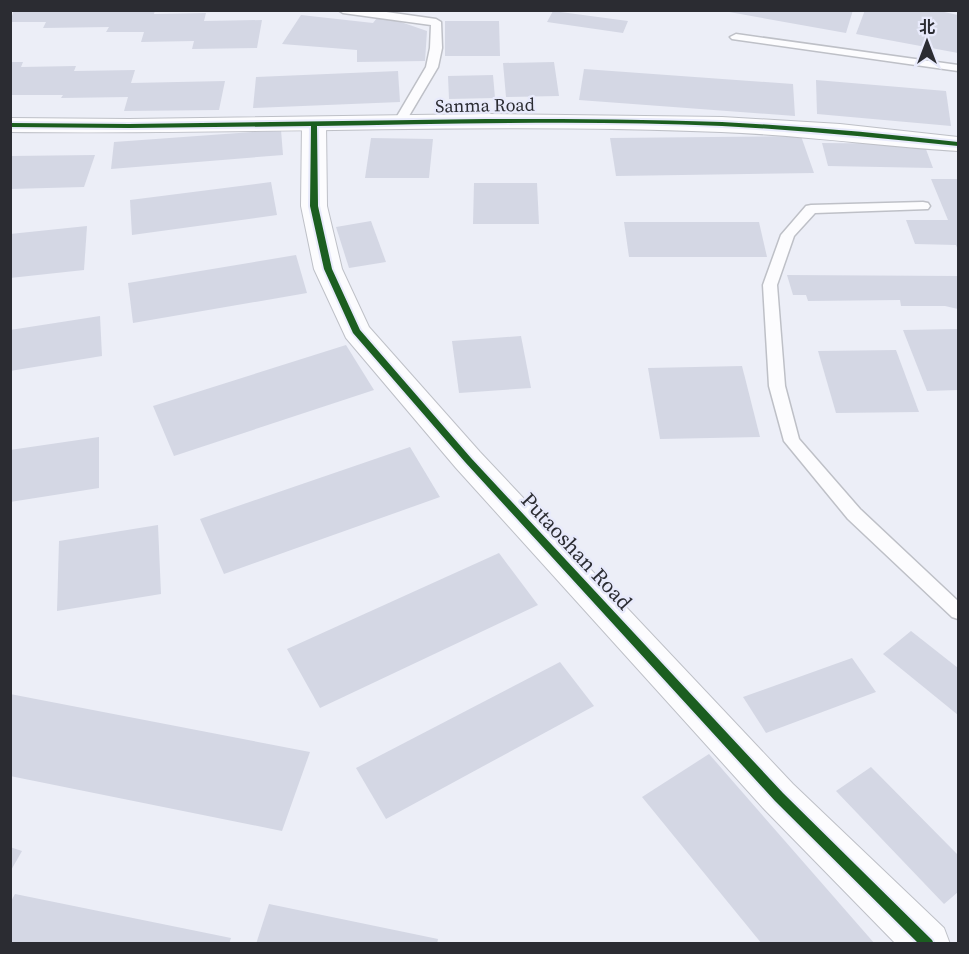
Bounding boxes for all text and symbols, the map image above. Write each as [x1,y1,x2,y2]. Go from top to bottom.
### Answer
north arrow [897,12,957,72]
text: 北 [919,16,935,38]
street label: Sanma Road [435,92,535,118]
street label: Putaoshan Road [515,486,639,616]

